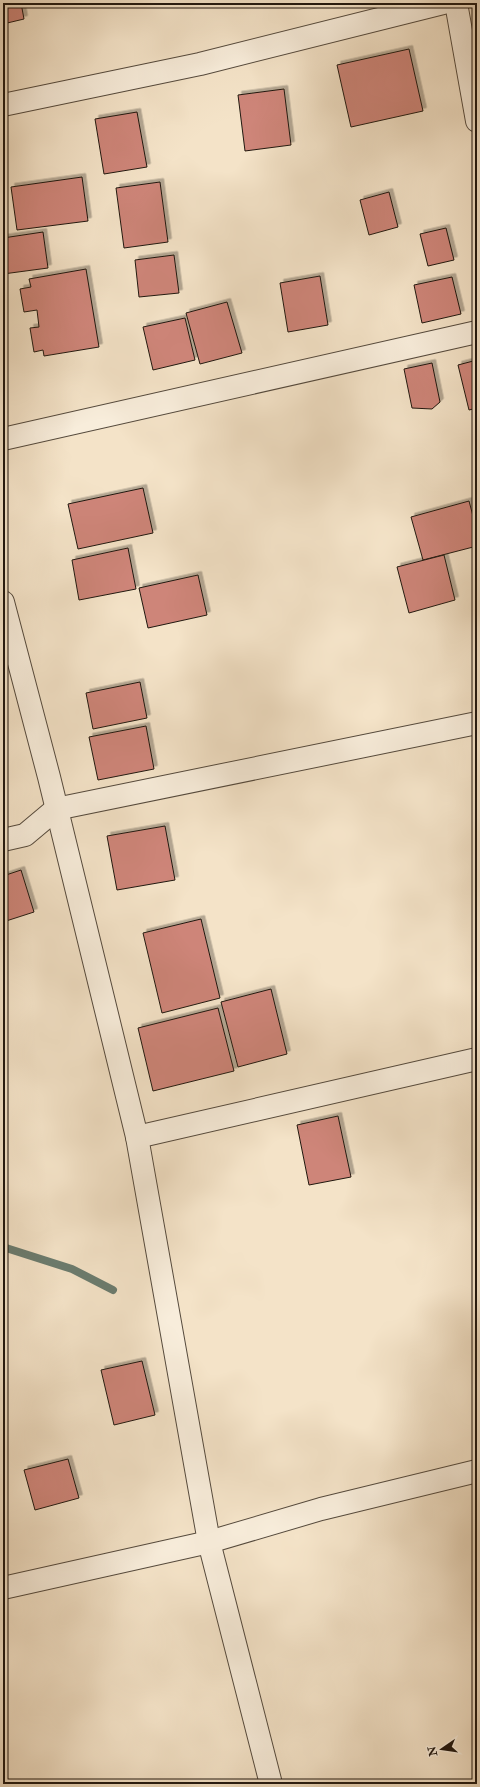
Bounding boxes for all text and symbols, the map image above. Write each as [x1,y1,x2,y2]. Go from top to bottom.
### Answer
north arrow [422,1729,462,1769]
text: N [425,1744,440,1758]

